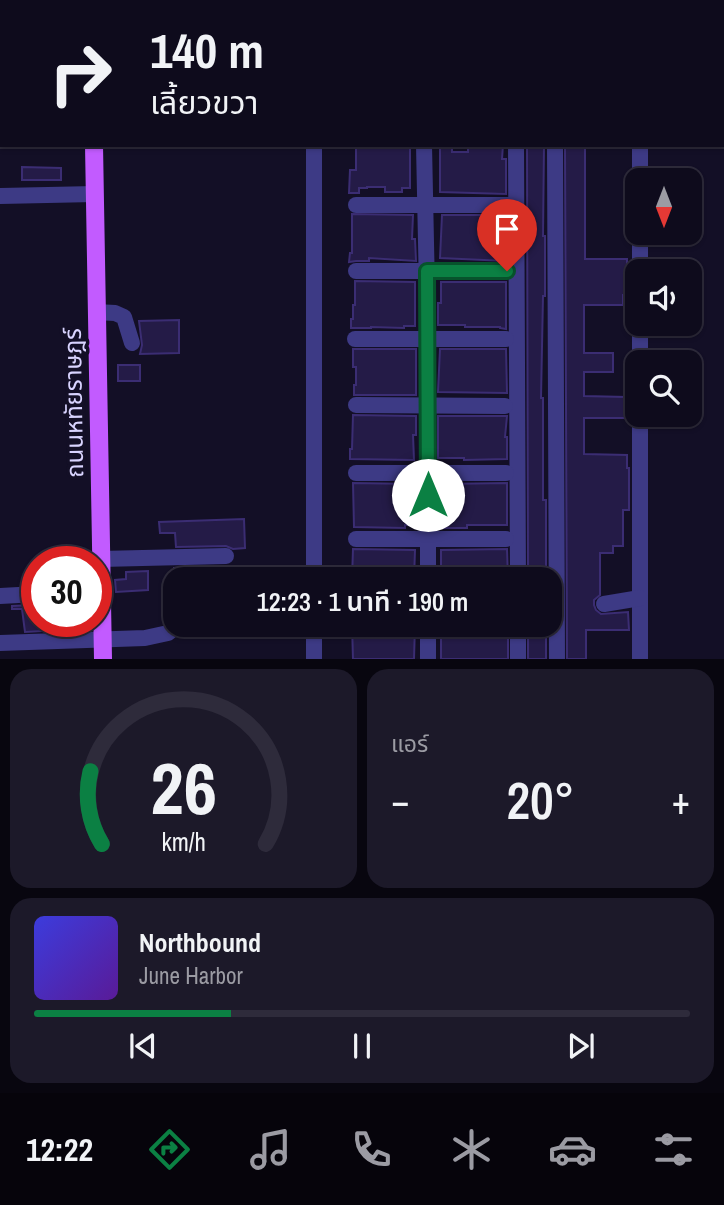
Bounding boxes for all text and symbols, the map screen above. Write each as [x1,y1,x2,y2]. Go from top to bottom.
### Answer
text: 140 m [150,17,264,83]
icon: right [35,28,126,119]
text: เลี้ยวขวา [150,81,258,124]
north arrow [625,168,702,245]
map controls [625,168,702,427]
pin [477,199,537,271]
icon: arrive [488,210,526,248]
button: sound [625,259,702,336]
street label: ถนนหทัยราษฎร์ [56,327,90,478]
button: search [625,350,702,427]
position arrow [391,458,465,532]
speed limit sign: 30 [21,546,112,637]
text: 12:23 · 1 นาที · 190 m [257,584,468,619]
text: แอร์ [391,728,428,759]
text: 26 [150,740,217,838]
text: 20° [506,765,575,835]
text: − [391,775,409,826]
text: + [672,775,690,826]
text: km/h [161,825,206,859]
text: Northbound [139,925,261,960]
text: June Harbor [139,960,243,991]
icon: previous [124,1027,162,1065]
icon: pause [343,1027,381,1065]
icon: next [562,1027,600,1065]
icon: directions [145,1125,194,1174]
icon: music [246,1125,295,1174]
icon: phone [347,1125,396,1174]
icon: climate [447,1125,496,1174]
icon: car [548,1125,597,1174]
icon: filters [649,1125,698,1174]
text: 12:22 [26,1128,93,1171]

